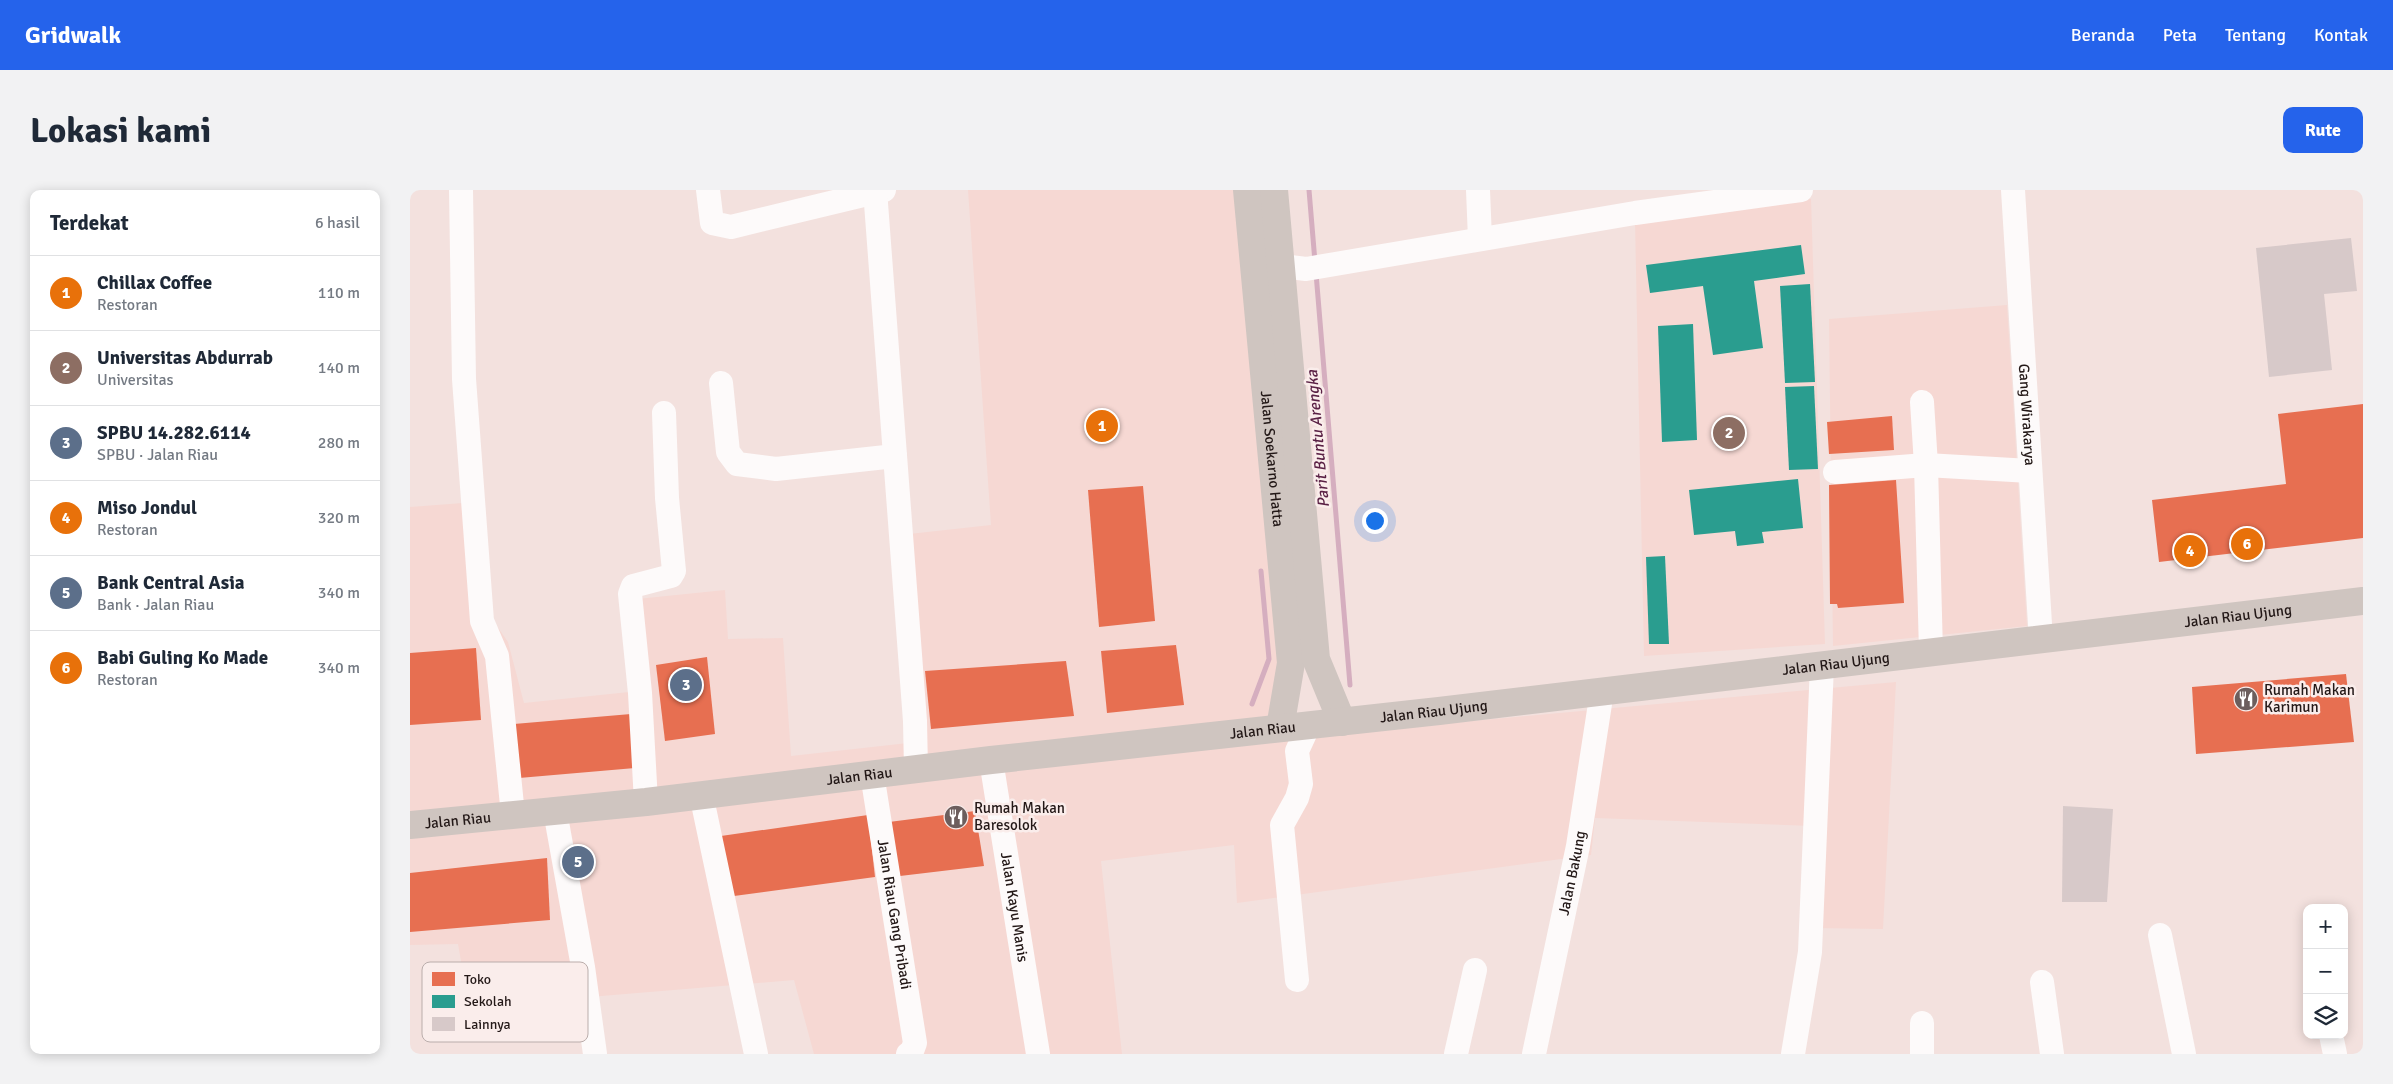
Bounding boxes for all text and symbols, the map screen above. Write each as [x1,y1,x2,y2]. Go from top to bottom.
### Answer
text: Gridwalk [25,20,121,50]
text: Beranda [2071,24,2135,46]
text: Peta [2163,24,2197,46]
text: Tentang [2225,24,2286,46]
text: Kontak [2314,24,2368,46]
button: Rute [2283,107,2363,153]
text: Lokasi kami [30,109,211,152]
text: Terdekat [50,210,129,236]
text: 6 hasil [315,213,360,233]
text: Chillax Coffee [97,271,212,295]
text: 1 [62,283,70,303]
text: 110 m [318,283,360,303]
text: Restoran [97,295,158,315]
text: Universitas Abdurrab [97,346,273,370]
text: 2 [62,358,70,378]
text: 140 m [318,358,360,378]
street label: Gang Wirakarya [2015,363,2039,466]
water label: Parit Buntu Arengka [1302,368,1334,509]
text: Universitas [97,370,174,390]
street label: Jalan Soekarno Hatta [1257,390,1287,528]
pin: 1 [1086,407,1118,445]
pin: 2 [1713,414,1745,452]
text: SPBU 14.282.6114 [97,421,251,445]
text: 3 [62,433,70,453]
text: 280 m [318,433,360,453]
text: SPBU · Jalan Riau [97,445,218,465]
text: Miso Jondul [97,496,197,520]
text: 4 [62,508,70,528]
text: 320 m [318,508,360,528]
your location [1362,508,1388,534]
text: Restoran [97,520,158,540]
pin: 6 [2231,525,2263,563]
pin: 4 [2174,532,2206,570]
text: Bank Central Asia [97,571,245,595]
text: 5 [62,583,70,603]
text: 340 m [318,583,360,603]
text: Bank · Jalan Riau [97,595,214,615]
street label: Jalan Riau Ujung [2183,601,2293,631]
text: Babi Guling Ko Made [97,646,268,670]
street label: Jalan Riau Ujung [1781,648,1891,679]
text: 6 [62,658,70,678]
text: 340 m [318,658,360,678]
pin: 3 [670,666,702,704]
text: Restoran [97,670,158,690]
place label: Rumah Makan Karimun [2264,681,2355,716]
restaurant icon: Rumah Makan Karimun [2233,686,2259,712]
street label: Jalan Riau Ujung [1379,696,1489,726]
street label: Jalan Riau [1229,718,1297,743]
street label: Jalan Riau [825,763,893,789]
place label: Rumah Makan Baresolok [974,799,1065,834]
restaurant icon: Rumah Makan Baresolok [943,804,969,830]
street label: Jalan Riau [424,808,492,833]
street label: Jalan Bakung [1555,829,1589,917]
street label: Jalan Riau Gang Pribadi [874,838,915,991]
pin: 5 [562,843,594,881]
street label: Jalan Kayu Manis [997,851,1032,964]
map controls [2303,904,2348,1039]
button: + [2303,904,2348,949]
button: − [2303,949,2348,994]
legend [422,962,588,1042]
text: Toko [464,971,491,988]
text: Sekolah [464,993,512,1010]
button: layers [2303,994,2348,1039]
text: Lainnya [464,1016,511,1033]

